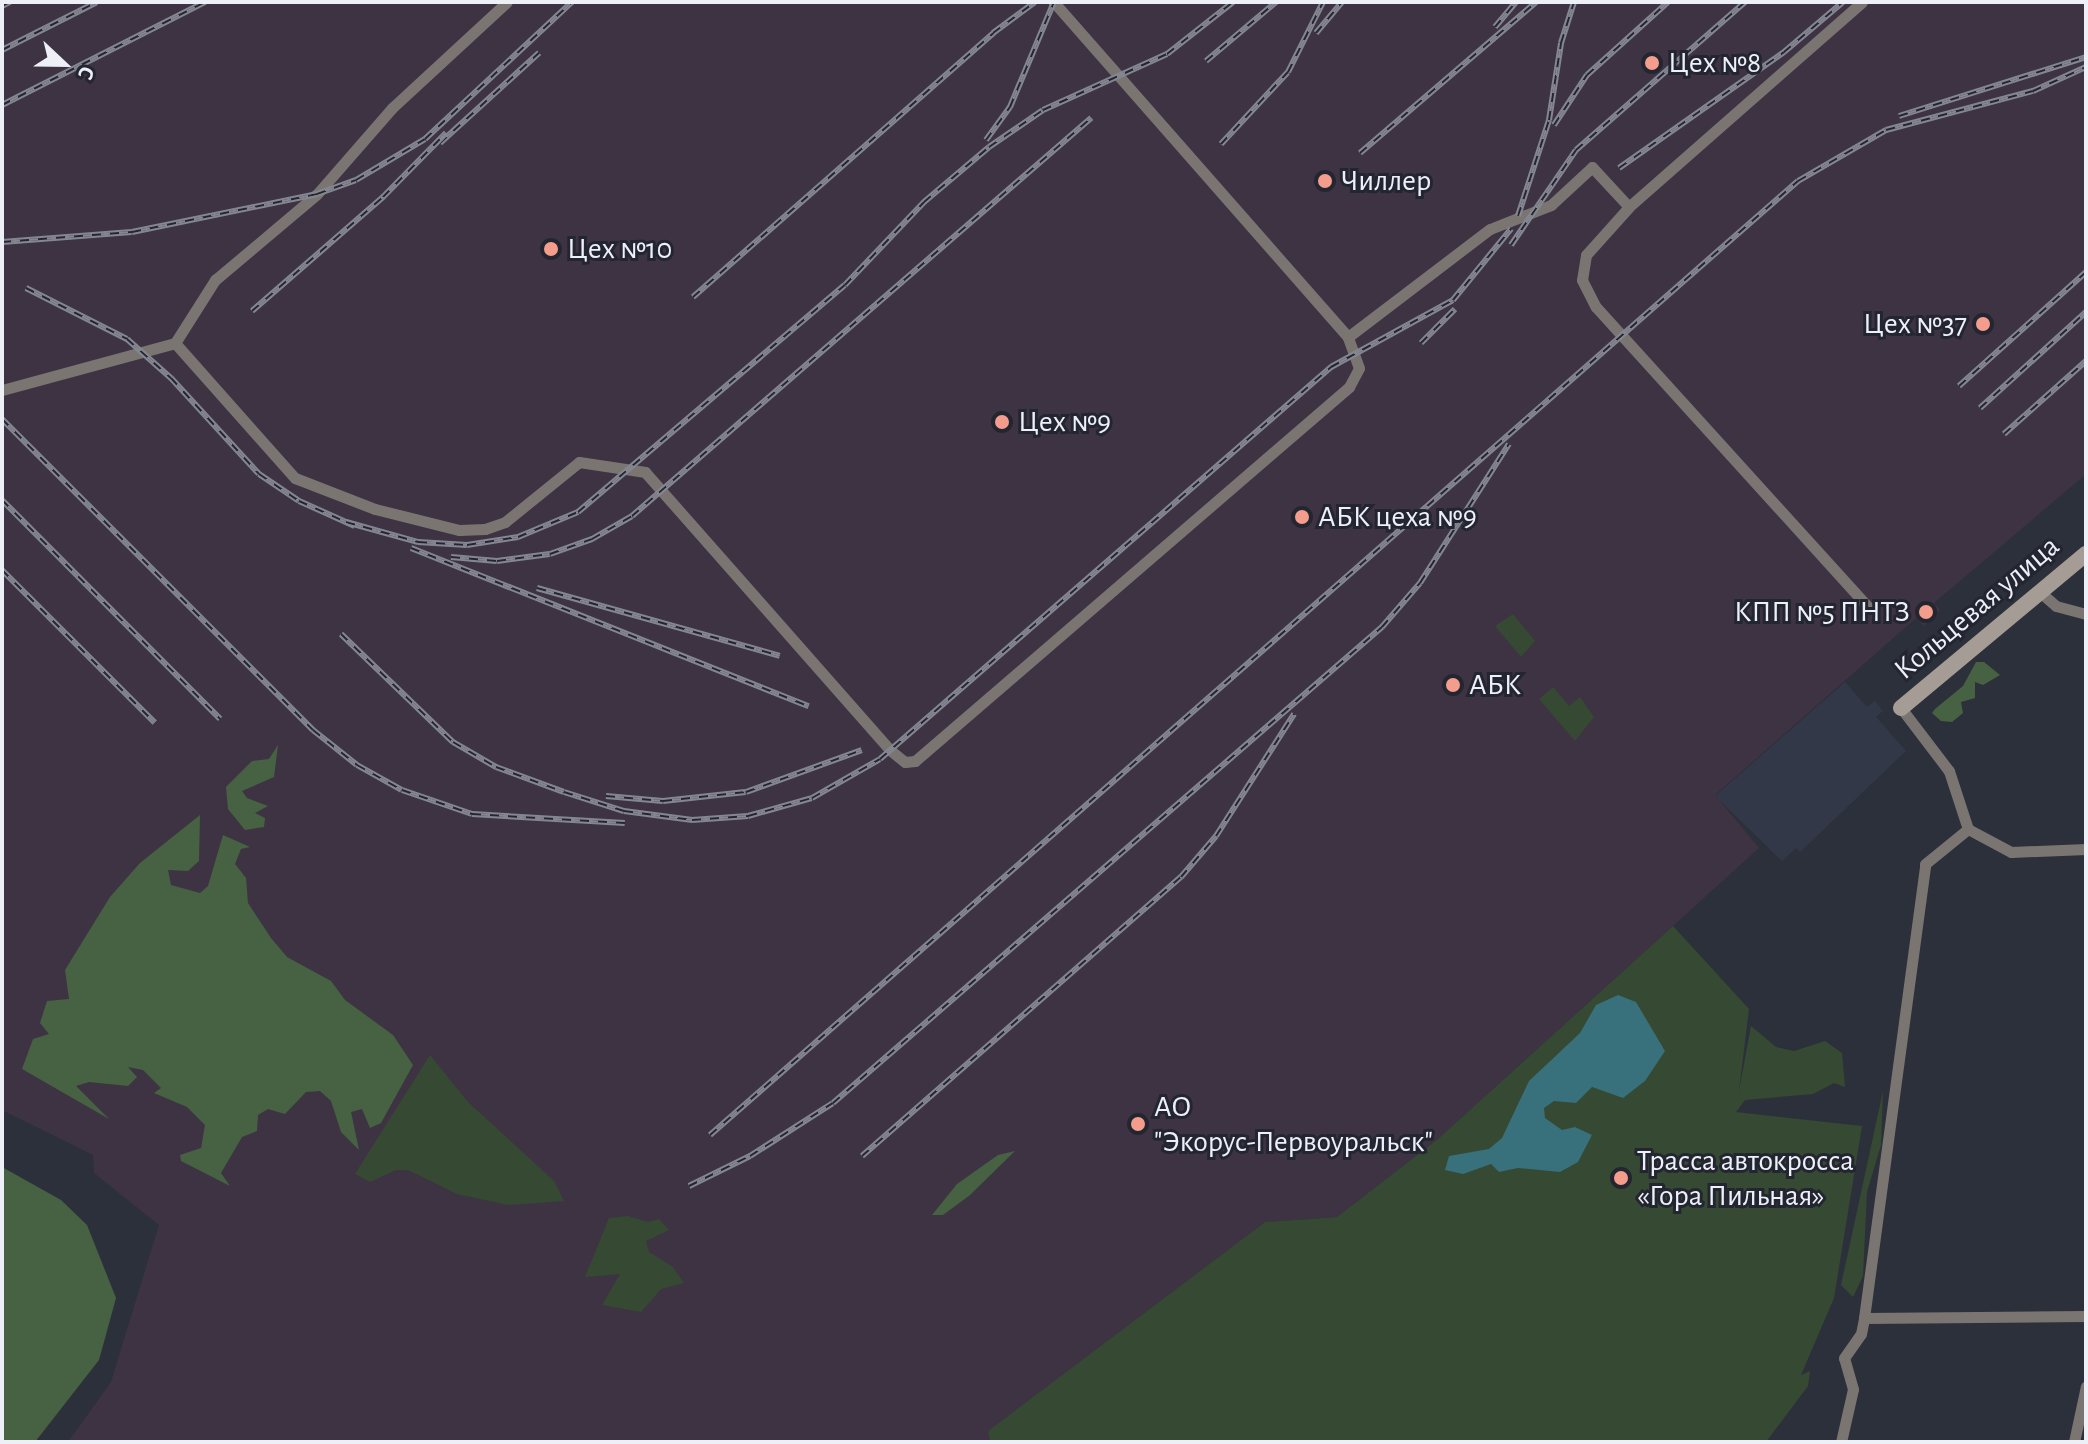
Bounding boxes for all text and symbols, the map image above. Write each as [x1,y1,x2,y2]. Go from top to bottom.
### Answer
north arrow [24,24,104,104]
place label: Цех №8 [1668,45,1761,81]
marker: Цех №8 [1643,54,1661,72]
text: С [74,63,99,83]
place label: Чиллер [1341,163,1431,199]
marker: Чиллер [1316,172,1334,190]
place label: Цех №10 [567,231,672,267]
marker: Цех №10 [542,240,560,258]
place label: Цех №37 [1863,306,1967,342]
marker: Цех №37 [1974,315,1992,333]
place label: Цех №9 [1018,404,1111,440]
marker: Цех №9 [993,413,1011,431]
place label: АБК цеха №9 [1318,499,1477,535]
marker: АБК цеха №9 [1293,508,1311,526]
street label: Кольцевая улица [1887,528,2067,688]
place label: КПП №5 ПНТЗ [1734,594,1910,630]
marker: КПП №5 ПНТЗ [1917,603,1935,621]
place label: АБК [1469,667,1521,703]
marker: АБК [1444,676,1462,694]
place label: АО "Экорус-Первоуральск" [1154,1089,1433,1160]
marker: АО "Экорус-Первоуральск" [1129,1115,1147,1133]
place label: Трасса автокросса «Гора Пильная» [1637,1143,1854,1214]
marker: Трасса автокросса «Гора Пильная» [1612,1169,1630,1187]

